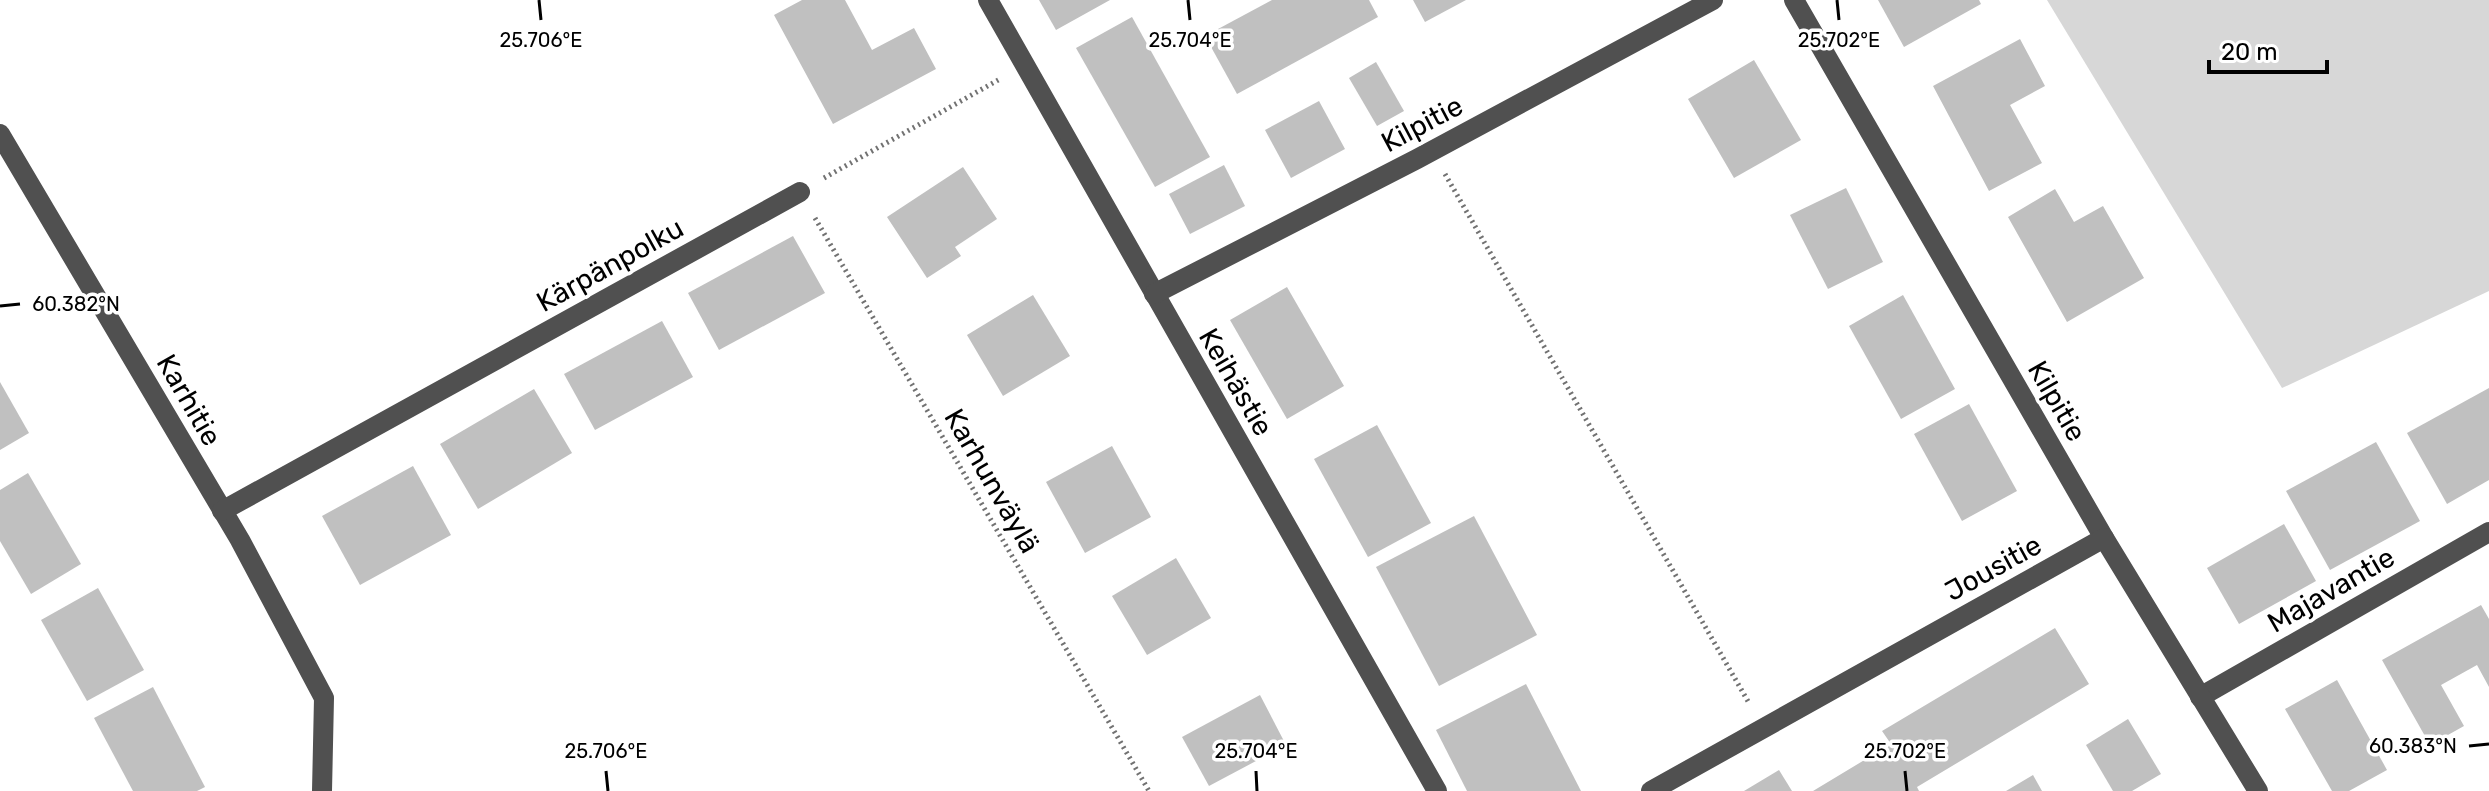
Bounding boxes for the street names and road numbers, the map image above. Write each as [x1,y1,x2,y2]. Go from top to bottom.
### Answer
street label: Kilpitie [1376,89,1468,159]
street label: Kärpänpolku [531,211,689,319]
street label: Keihästie [1192,322,1280,442]
street label: Karhitie [150,348,228,452]
street label: Kilpitie [2021,355,2093,447]
street label: Karhunväylä [937,403,1047,559]
street label: Jousitie [1939,528,2047,608]
street label: Majavantie [2262,541,2400,639]

